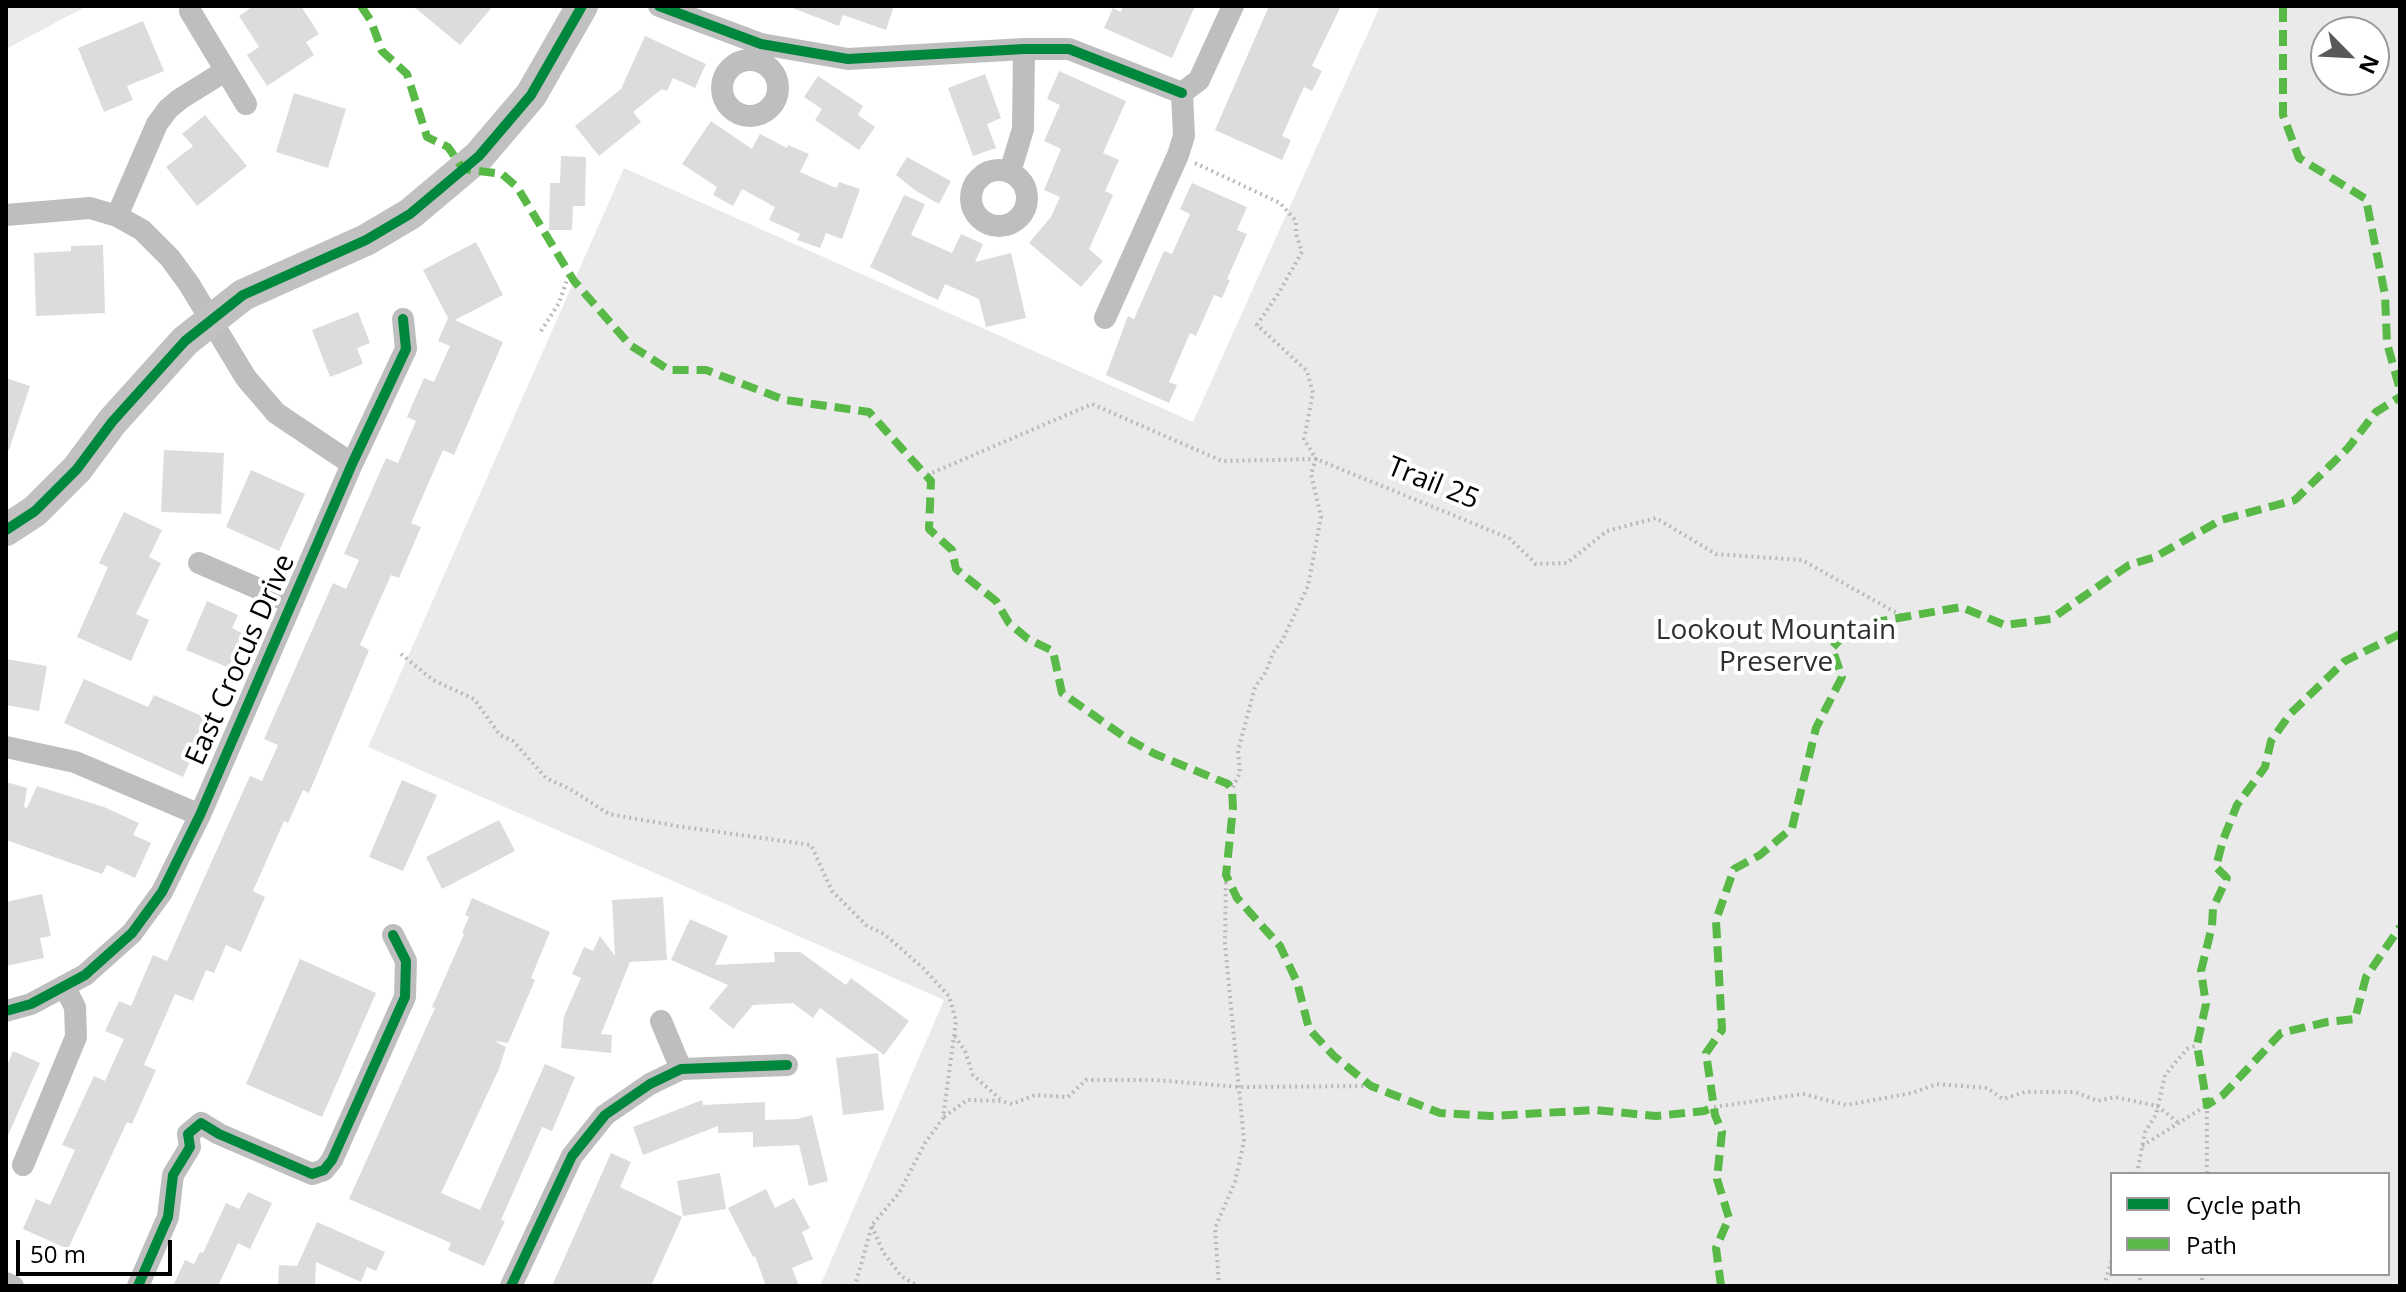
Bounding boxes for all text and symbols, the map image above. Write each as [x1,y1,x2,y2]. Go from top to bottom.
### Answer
north arrow [2310,16,2390,96]
text: N [2353,51,2387,79]
street label: Trail 25 [1382,450,1484,518]
street label: East Crocus Drive [179,549,303,771]
park label: Lookout Mountain Preserve [1656,614,1896,680]
legend [2110,1172,2390,1276]
text: Cycle path [2186,1188,2302,1221]
scale bar [20,1224,176,1274]
text: Path [2186,1228,2237,1261]
text: 50 m [30,1237,86,1270]

